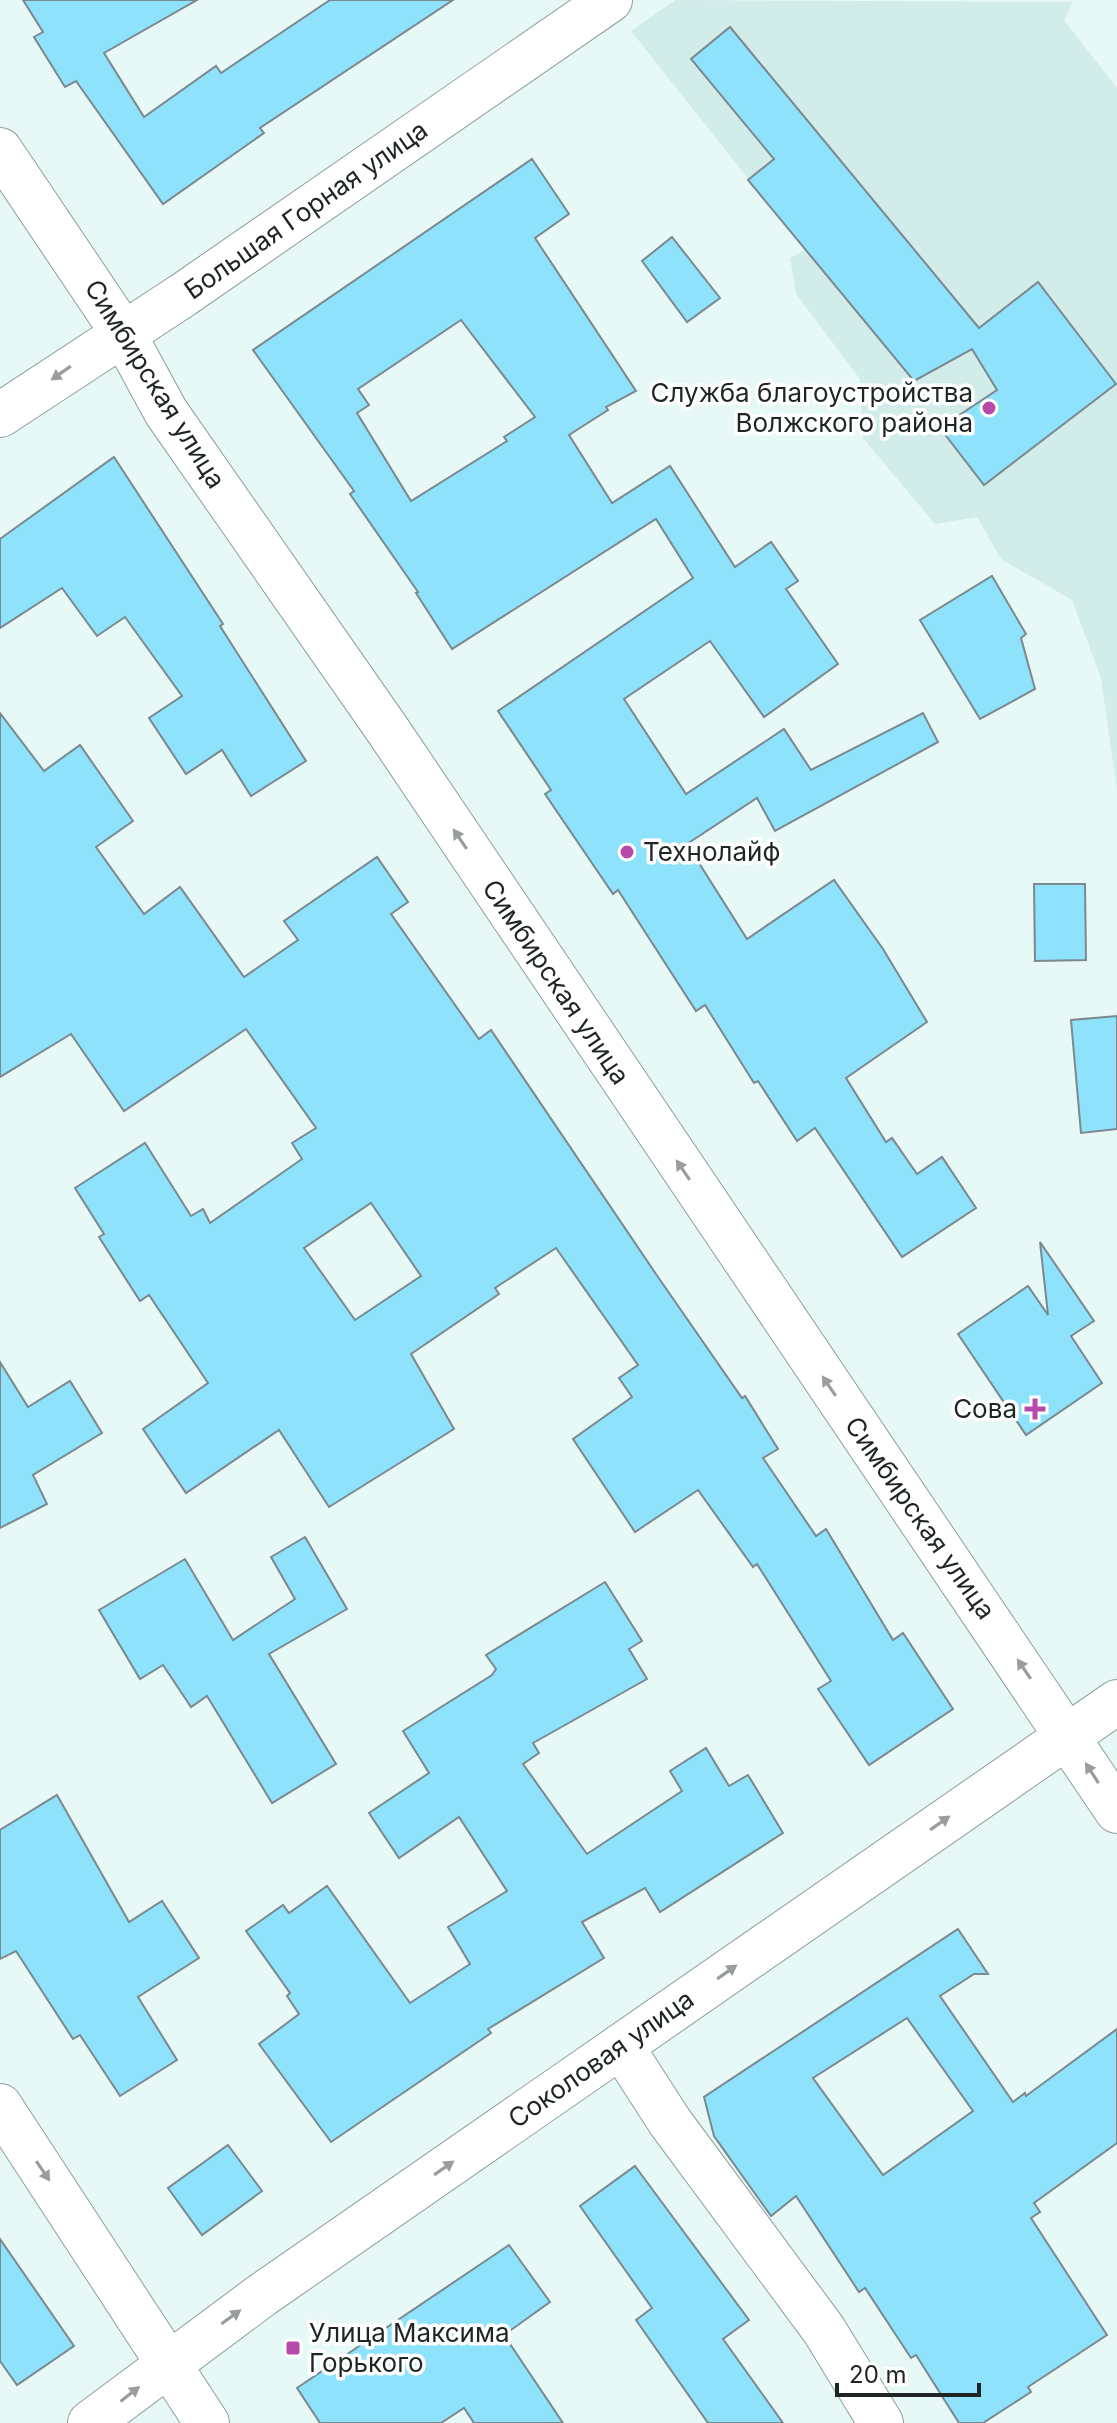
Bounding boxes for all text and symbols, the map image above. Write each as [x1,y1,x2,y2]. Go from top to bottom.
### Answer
street label: Большая Горная улица [178,114,433,305]
street label: Симбирская улица [79,274,232,494]
one-way arrow [50,365,71,380]
place label: Служба благоустройства Волжского района [650,377,973,438]
marker: Служба благоустройства Волжского района [980,399,998,417]
one-way arrow [453,828,468,849]
place label: Технолайф [643,836,780,867]
marker: Технолайф [618,843,636,861]
street label: Симбирская улица [476,873,636,1090]
one-way arrow [676,1160,691,1181]
one-way arrow [822,1376,837,1397]
place label: Сова [953,1393,1017,1424]
marker: Сова [1024,1398,1046,1420]
street label: Симбирская улица [839,1410,1002,1625]
one-way arrow [1018,1658,1032,1680]
one-way arrow [1085,1762,1100,1783]
one-way arrow [930,1816,951,1831]
one-way arrow [717,1965,738,1980]
street label: Соколовая улица [502,1983,699,2134]
one-way arrow [36,2161,51,2182]
one-way arrow [434,2161,455,2176]
one-way arrow [220,2309,242,2325]
place label: Улица Максима Горького [309,2317,510,2378]
marker: Улица Максима Горького [284,2339,302,2357]
scale bar [837,2347,979,2397]
text: 20 m [849,2360,907,2389]
one-way arrow [120,2386,140,2403]

